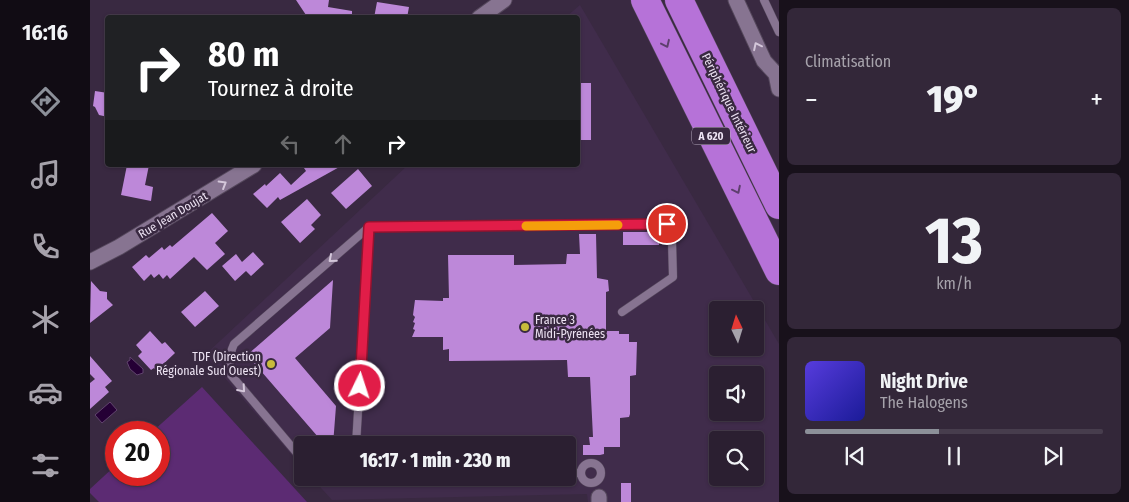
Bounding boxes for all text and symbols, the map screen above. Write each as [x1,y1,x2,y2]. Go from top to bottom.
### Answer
text: 16:16 [22,19,68,46]
text: 80 m [208,33,280,75]
icon: right [125,35,190,100]
one-way arrow [659,39,670,48]
one-way arrow [753,42,763,51]
street label: Périphérique Intérieur [699,51,760,156]
text: Climatisation [805,52,891,71]
text: Tournez à droite [208,75,354,102]
text: 19° [927,76,981,122]
text: − [805,83,818,116]
text: + [1090,83,1103,116]
icon: directions [28,84,63,119]
road number: A 620 [692,128,730,144]
icon: left [276,130,304,158]
icon: ahead [329,130,357,158]
icon: right [382,130,410,158]
icon: music [28,157,63,192]
one-way arrow [217,181,226,191]
one-way arrow [731,185,741,194]
street label: Rue Jean Doujat [136,189,210,241]
text: 13 [925,202,983,280]
pin [646,203,688,245]
icon: arrive [653,210,681,238]
icon: phone [28,229,63,264]
one-way arrow [329,253,338,262]
text: km/h [936,274,972,293]
north arrow [709,301,764,356]
map controls [709,301,764,486]
icon: climate [28,302,63,337]
place label: France 3 Midi-Pyrénées [535,313,605,341]
marker: France 3 Midi-Pyrénées [519,321,531,333]
place label: TDF (Direction Régionale Sud Ouest) [156,350,261,378]
marker: TDF (Direction Régionale Sud Ouest) [265,358,277,370]
position arrow [333,359,385,411]
button: sound [709,366,764,421]
text: Night Drive [880,370,968,393]
icon: car [28,375,63,410]
one-way arrow [237,383,246,392]
text: The Halogens [880,393,968,412]
speed limit sign: 20 [105,421,170,486]
button: search [709,431,764,486]
icon: previous [841,442,869,470]
icon: pause [940,442,968,470]
icon: next [1039,442,1067,470]
icon: filters [28,448,63,483]
text: 16:17 · 1 min · 230 m [360,449,510,472]

